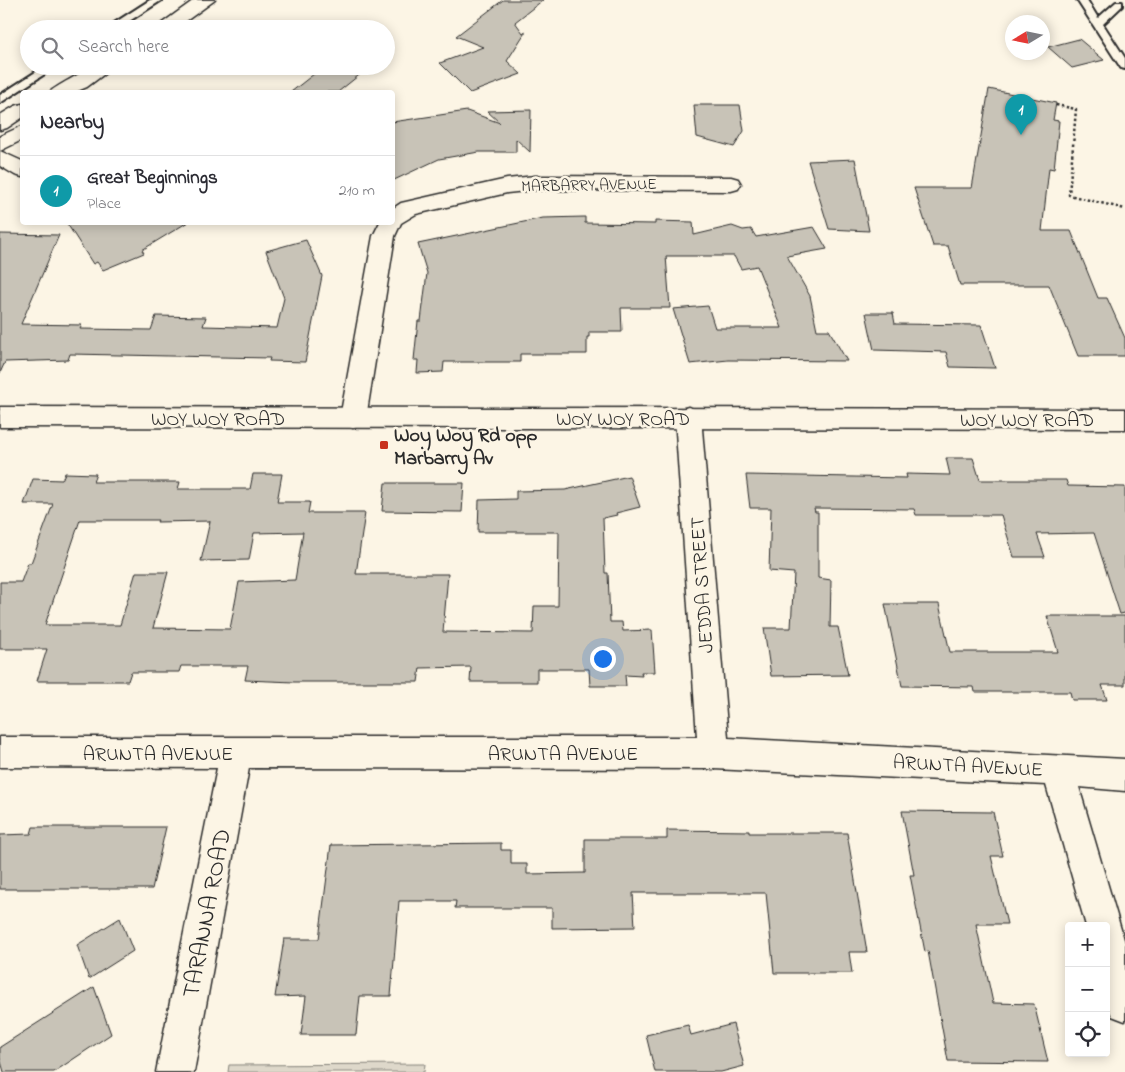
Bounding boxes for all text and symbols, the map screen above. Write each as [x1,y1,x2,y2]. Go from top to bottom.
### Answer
north arrow [1005,15,1050,60]
search box [20,20,395,75]
icon: search [38,34,66,62]
text: Search here [78,34,169,61]
pin: 1 [1005,94,1037,135]
text: Nearby [40,108,104,138]
text: Great Beginnings [87,165,218,192]
street label: MARBARRY AVENUE [521,173,657,199]
text: 1 [53,179,59,203]
text: 210 m [339,179,375,203]
text: Place [87,192,121,216]
street label: WOY WOY ROAD [151,406,285,435]
street label: WOY WOY ROAD [556,406,690,435]
street label: WOY WOY ROAD [960,407,1094,436]
place label: Woy Woy Rd opp Marbarry Av [394,422,538,475]
marker: Woy Woy Rd opp Marbarry Av [378,439,390,451]
street label: JEDDA STREET [684,516,723,654]
your location [590,646,616,672]
street label: ARUNTA AVENUE [83,741,233,770]
street label: ARUNTA AVENUE [488,741,638,770]
street label: ARUNTA AVENUE [892,749,1044,786]
street label: TARANNA ROAD [175,826,242,1001]
map controls [1065,922,1110,1057]
button: + [1065,922,1110,967]
button: − [1065,967,1110,1012]
button: locate [1065,1012,1110,1057]

